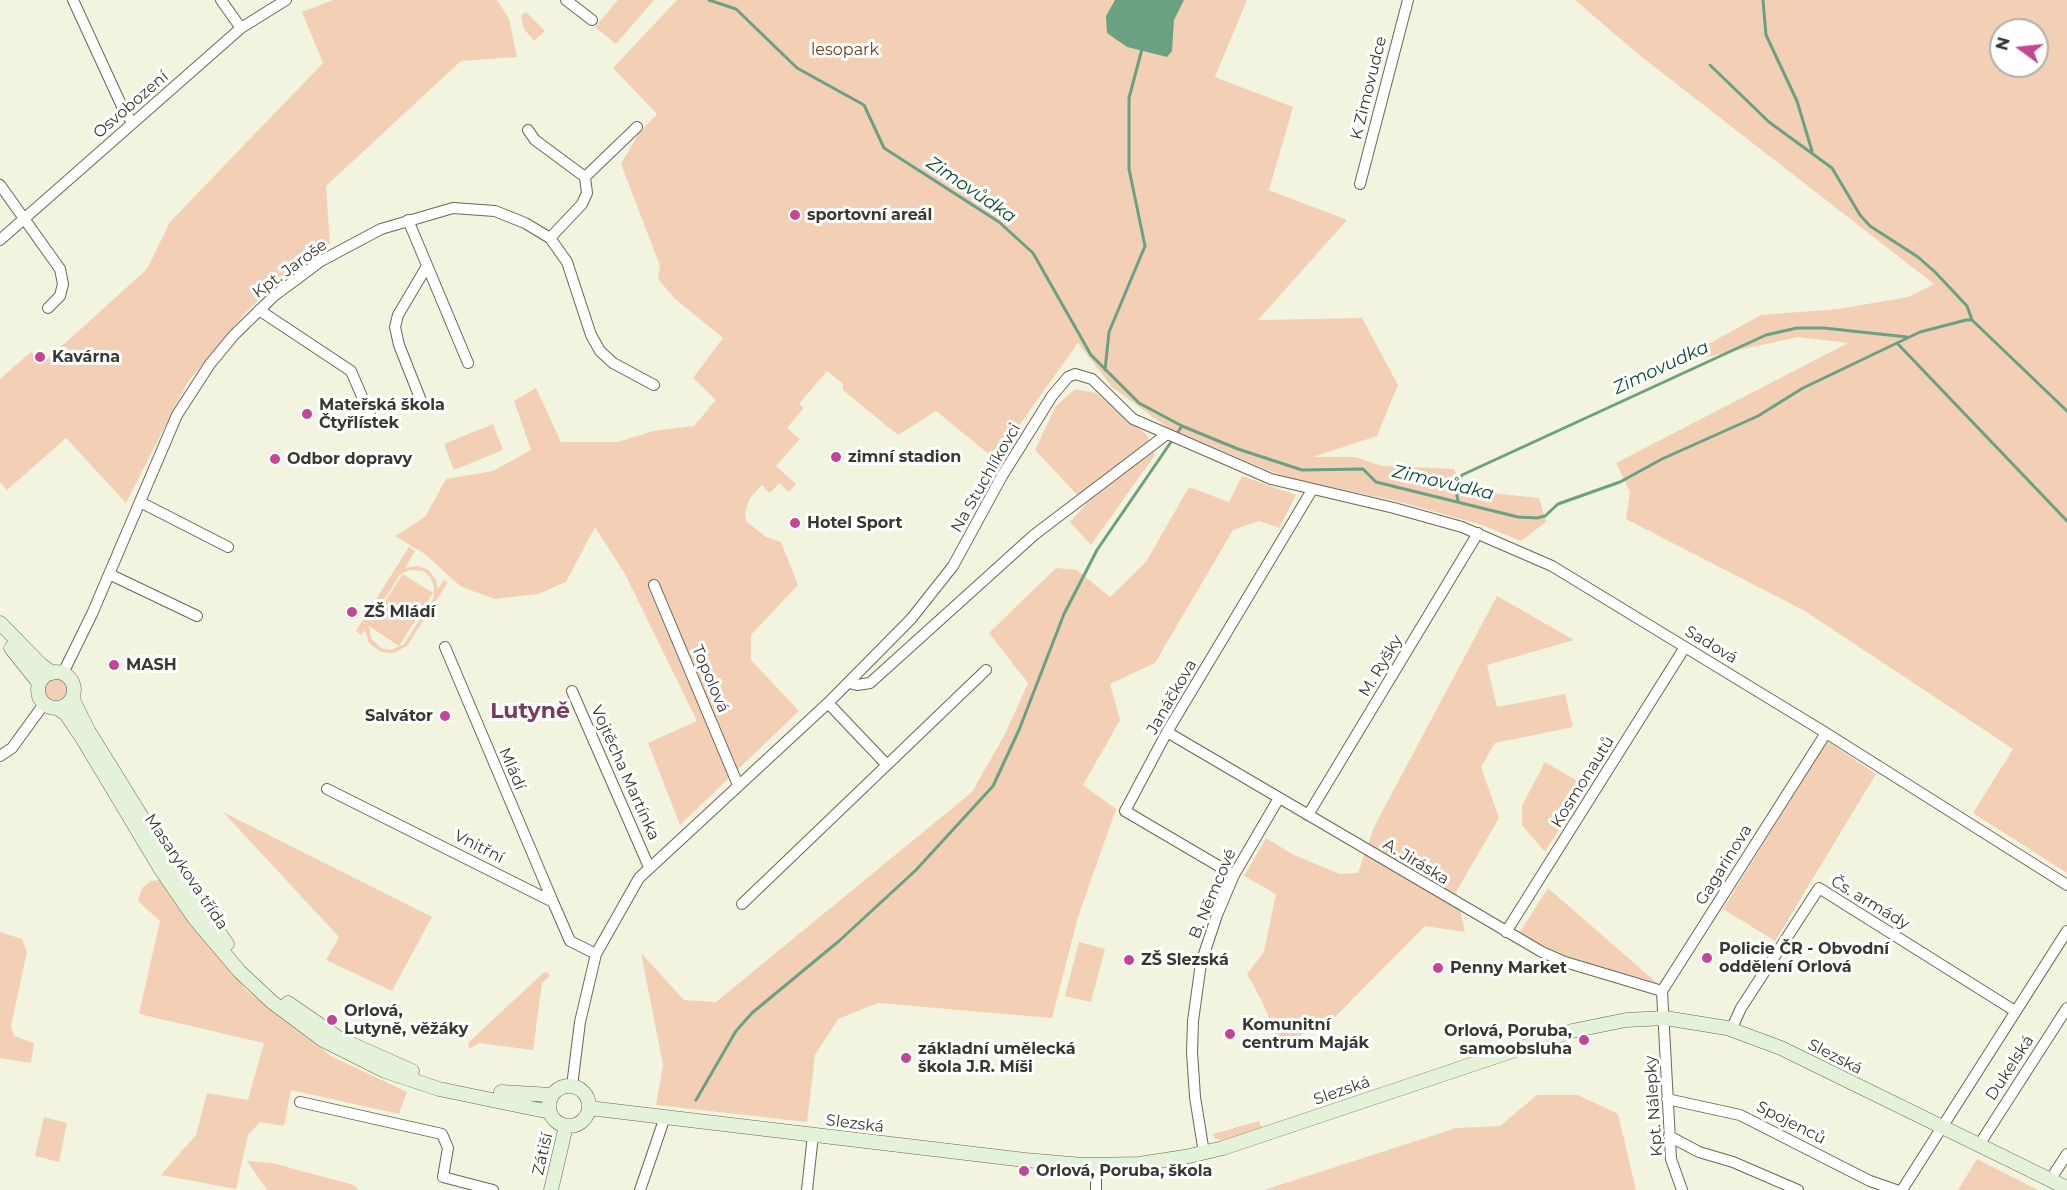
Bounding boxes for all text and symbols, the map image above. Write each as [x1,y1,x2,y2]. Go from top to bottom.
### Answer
north arrow [1989,18,2049,78]
street label: K Zimovudce [1347,34,1391,142]
text: N [1992,35,2014,52]
park label: lesopark [811,40,879,60]
street label: Osvobození [90,67,172,143]
water label: Zimovůdka [922,152,1020,228]
place label: sportovní areál [807,205,932,225]
marker: sportovní areál [788,208,802,222]
street label: Kpt. Jaroše [249,236,331,302]
water label: Zimovudka [1610,336,1712,400]
place label: Kavárna [52,347,120,367]
marker: Kavárna [33,350,47,364]
place label: Mateřská škola Čtyřlístek [319,395,445,433]
marker: Mateřská škola Čtyřlístek [300,407,314,421]
street label: Na Stuchlíkovci [947,420,1025,536]
place label: zimní stadion [848,447,961,467]
place label: Odbor dopravy [287,449,412,469]
marker: zimní stadion [829,450,843,464]
marker: Odbor dopravy [268,452,282,466]
water label: Zimovůdka [1390,461,1496,505]
place label: Hotel Sport [807,513,902,533]
marker: Hotel Sport [788,516,802,530]
place label: ZŠ Mládí [364,602,435,622]
marker: ZŠ Mládí [345,605,359,619]
street label: Sadová [1681,622,1741,668]
street label: M. Ryšky [1355,632,1407,700]
street label: Topolová [687,643,733,715]
place label: MASH [126,655,177,675]
street label: Janáčkova [1143,656,1201,738]
marker: MASH [107,658,121,672]
district label: Lutyně [490,699,570,725]
street label: Vojtěcha Martínka [587,703,663,843]
place label: Salvátor [365,706,433,726]
marker: Salvátor [438,709,452,723]
street label: Kosmonautů [1547,733,1619,831]
street label: Mládí [495,745,529,793]
street label: Masarykova třída [140,811,232,933]
street label: Gagarinova [1692,821,1756,909]
street label: Vnitřní [451,826,507,868]
street label: A. Jiráska [1379,835,1453,889]
street label: B. Němcové [1185,846,1241,942]
street label: Čs. armády [1827,872,1913,934]
place label: Policie ČR - Obvodní oddělení Orlová [1719,939,1889,977]
place label: ZŠ Slezská [1141,950,1229,970]
marker: Policie ČR - Obvodní oddělení Orlová [1700,951,1714,965]
marker: ZŠ Slezská [1122,953,1136,967]
place label: Penny Market [1450,958,1567,978]
marker: Penny Market [1431,961,1445,975]
place label: Orlová, Lutyně, věžáky [344,1001,468,1039]
marker: Orlová, Lutyně, věžáky [325,1013,339,1027]
place label: Komunitní centrum Maják [1242,1015,1369,1053]
place label: Orlová, Poruba, samoobsluha [1444,1021,1572,1059]
marker: Komunitní centrum Maják [1223,1027,1237,1041]
street label: Dukelská [1982,1032,2038,1104]
marker: Orlová, Poruba, samoobsluha [1577,1033,1591,1047]
street label: Slezská [1805,1035,1865,1079]
place label: základní umělecká škola J.R. Míši [918,1039,1076,1077]
marker: základní umělecká škola J.R. Míši [899,1051,913,1065]
street label: Kpt. Nálepky [1641,1055,1667,1157]
street label: Slezská [1311,1072,1373,1110]
street label: Spojenců [1753,1097,1829,1149]
street label: Slezská [825,1111,885,1137]
street label: Zátiší [529,1131,557,1177]
place label: Orlová, Poruba, škola [1036,1161,1212,1181]
marker: Orlová, Poruba, škola [1017,1164,1031,1178]

